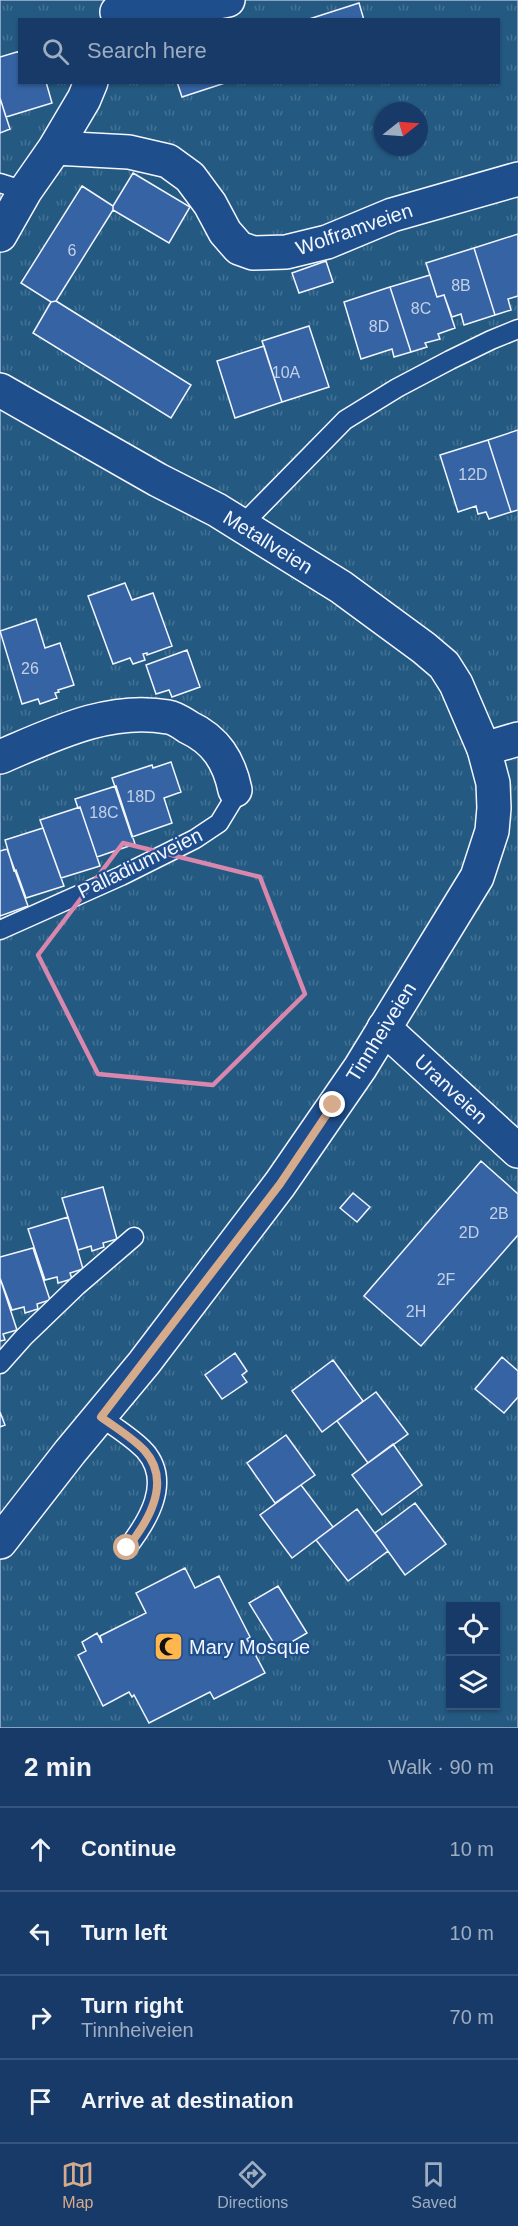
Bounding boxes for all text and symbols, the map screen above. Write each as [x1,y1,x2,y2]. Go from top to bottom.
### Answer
search box [18,18,500,84]
icon: search [39,35,72,68]
text: Search here [87,38,207,63]
north arrow [374,102,428,156]
street label: Wolframveien [293,199,415,259]
house number: 6 [68,242,77,259]
house number: 8B [451,277,471,294]
house number: 8C [411,300,431,317]
house number: 8D [369,318,389,335]
house number: 10A [272,364,301,381]
house number: 12D [458,466,488,483]
street label: Metallveien [219,506,317,578]
house number: 26 [21,660,39,677]
house number: 18D [126,788,156,805]
house number: 18C [89,804,119,821]
street label: Palladiumveien [74,823,206,903]
street label: Tinnheiveien [342,978,420,1086]
street label: Uranveien [410,1050,492,1128]
route end [319,1091,345,1117]
house number: 2B [489,1205,509,1222]
house number: 2D [459,1224,479,1241]
house number: 2F [437,1271,456,1288]
house number: 2H [406,1303,426,1320]
route start [113,1534,139,1560]
map controls [446,1602,500,1710]
button: locate [446,1602,500,1656]
mosque icon: Mary Mosque [152,1631,184,1663]
place label: Mary Mosque [189,1636,310,1658]
button: layers [446,1656,500,1710]
text: 2 min [24,1752,92,1782]
text: Walk · 90 m [388,1756,494,1778]
icon: ahead [24,1833,57,1866]
text: Continue [81,1836,176,1861]
text: 10 m [450,1838,494,1860]
icon: left [24,1917,57,1950]
text: Turn left [81,1920,167,1945]
text: 10 m [450,1922,494,1944]
text: Turn right [81,1993,183,2018]
icon: right [24,2001,57,2034]
text: 70 m [450,2006,494,2028]
text: Tinnheiveien [81,2019,194,2041]
icon: arrive [24,2085,57,2118]
text: Arrive at destination [81,2088,294,2113]
tab: Map [61,2158,94,2212]
tab: Directions [217,2158,288,2212]
tab: Saved [411,2158,457,2212]

